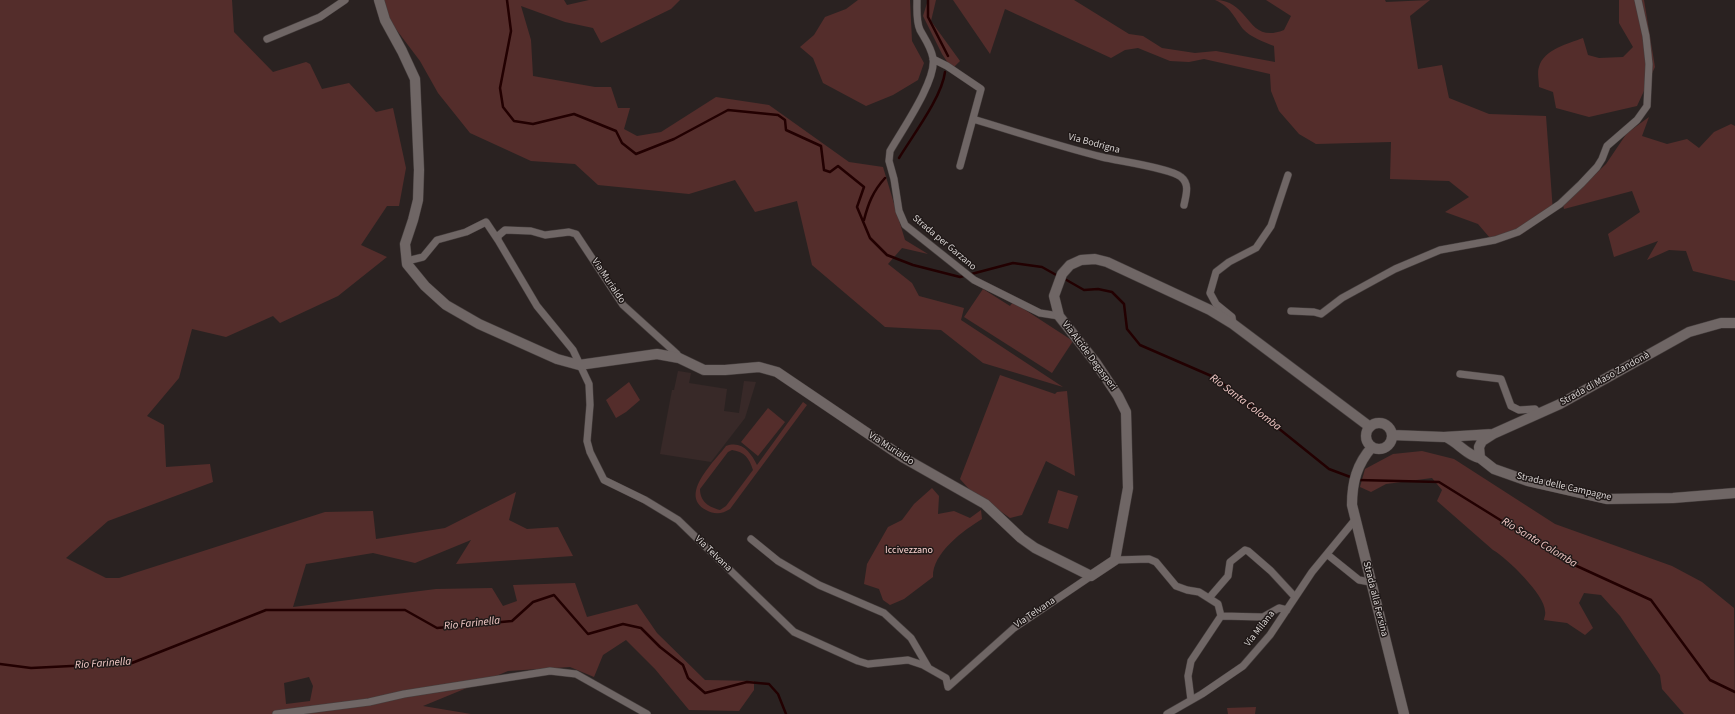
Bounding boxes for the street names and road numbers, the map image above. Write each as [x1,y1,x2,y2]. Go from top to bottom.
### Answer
street label: Via Bodrigna [1067,131,1121,157]
street label: Strada per Garzano [910,213,978,273]
street label: Via Murialdo [589,256,627,306]
street label: Via Alcide Degasperi [1059,319,1119,393]
street label: Strada di Maso Zandonà [1558,349,1652,409]
street label: Via Murialdo [866,430,916,468]
street label: Strada delle Campagne [1515,470,1613,504]
street label: Via Telvana [692,533,734,575]
street label: Strada alla Fersina [1360,560,1390,638]
street label: Via Telvana [1012,595,1058,631]
street label: Via Milana [1242,609,1278,649]

